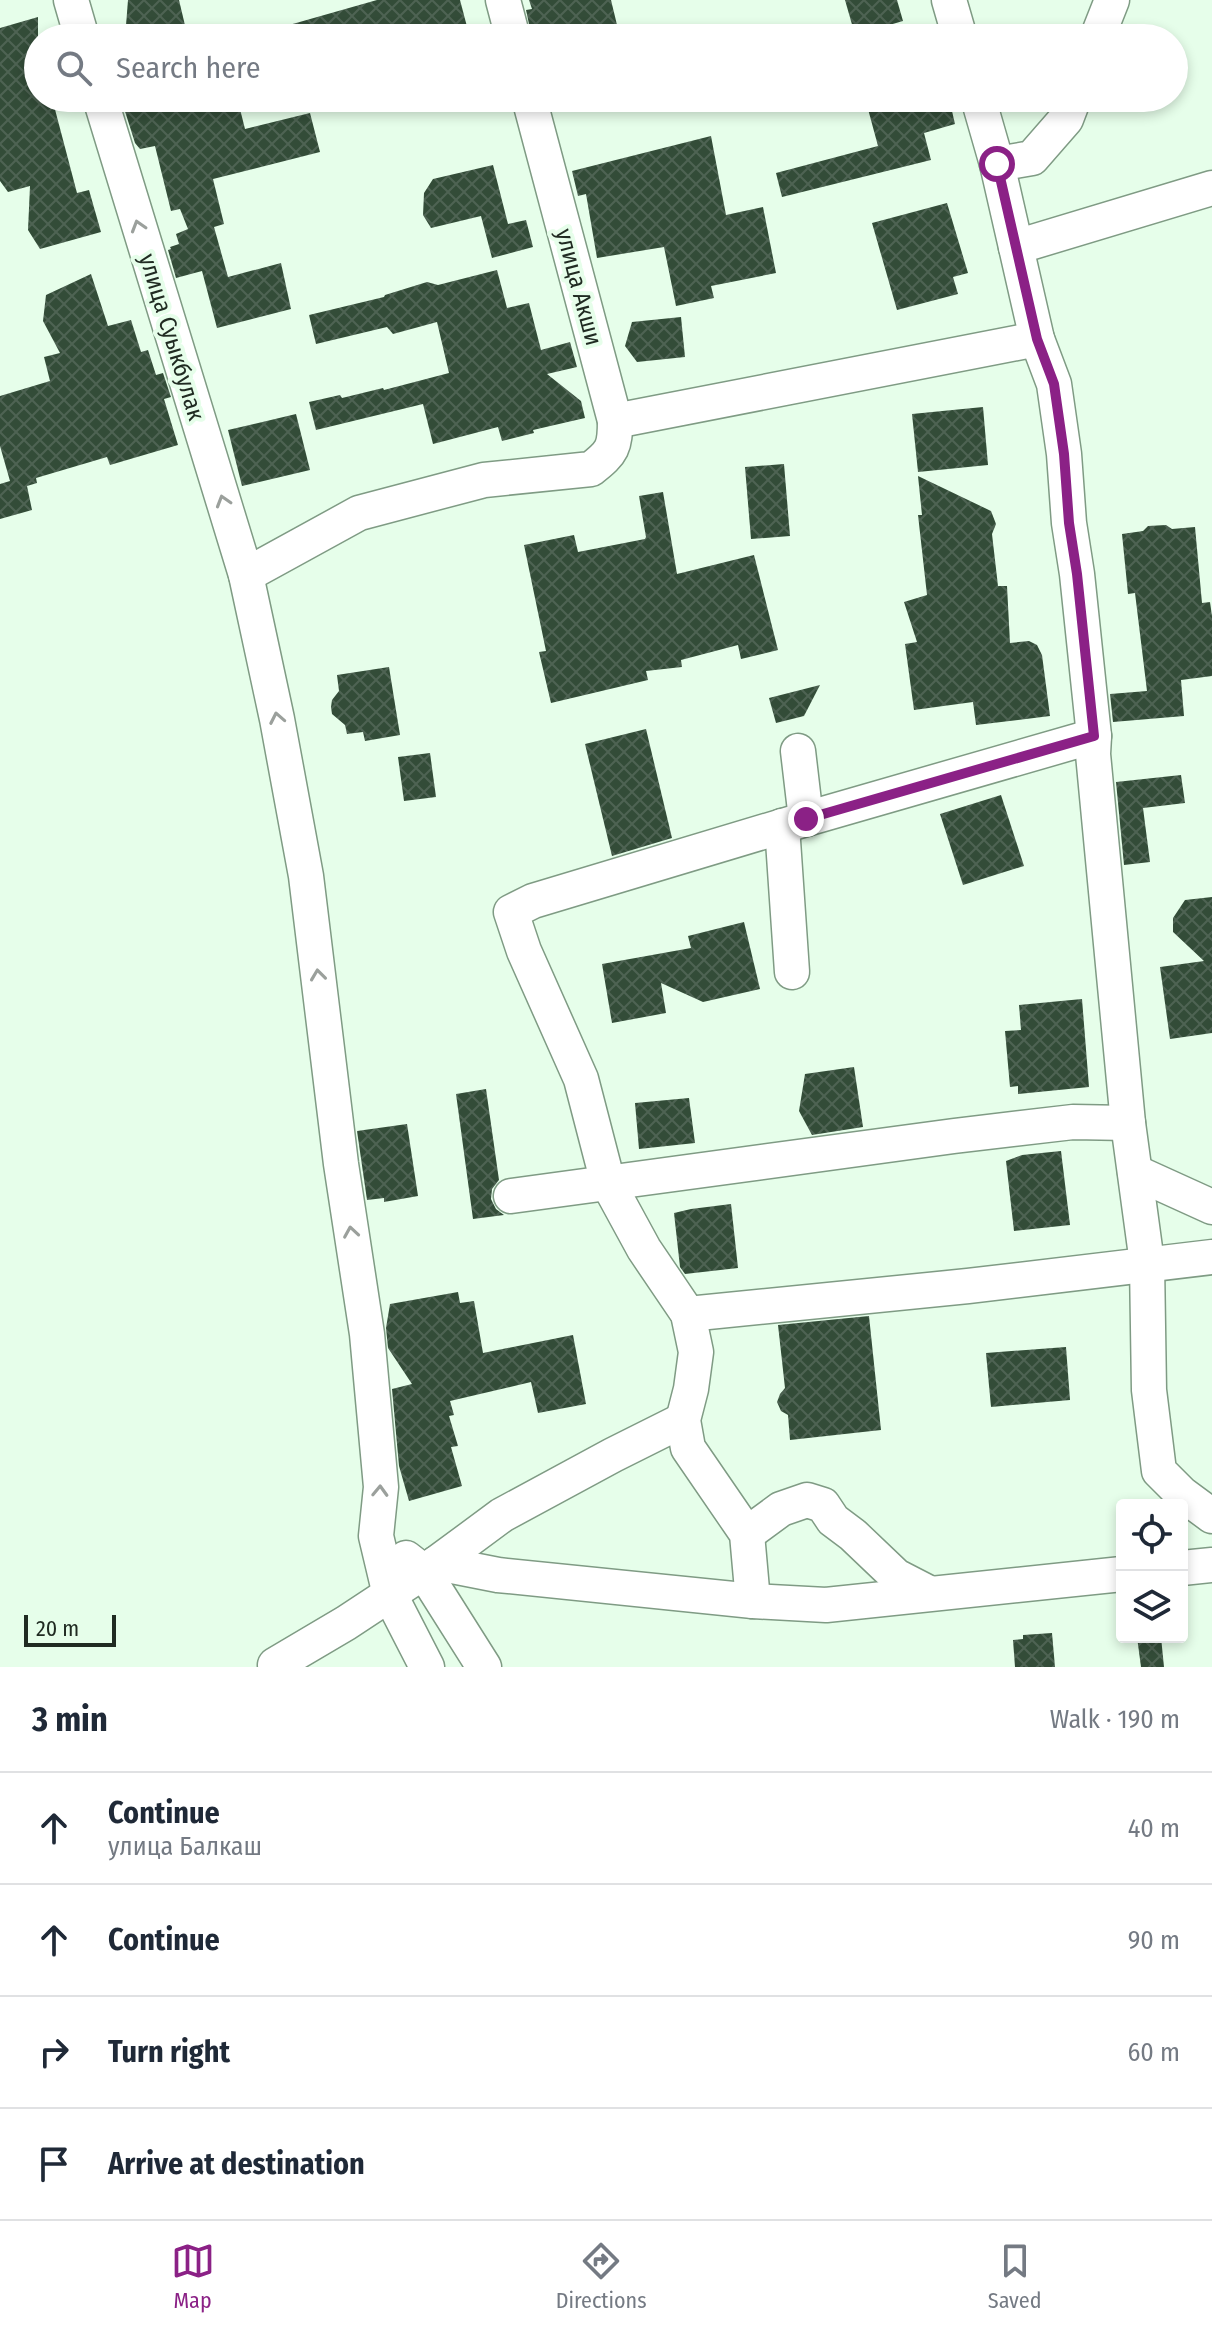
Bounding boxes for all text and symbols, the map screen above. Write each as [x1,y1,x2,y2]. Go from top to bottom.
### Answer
search box [24,24,1188,112]
icon: search [52,46,96,90]
text: Search here [116,50,261,86]
route start [979,146,1015,182]
one-way arrow [131,219,147,233]
street label: улица Акши [550,226,608,348]
street label: улица Суыкбулак [133,250,211,424]
one-way arrow [216,495,232,508]
one-way arrow [269,712,286,725]
route end [788,801,824,837]
one-way arrow [309,968,326,981]
one-way arrow [343,1226,360,1239]
one-way arrow [371,1484,388,1496]
map controls [1116,1499,1188,1643]
button: locate [1116,1499,1188,1571]
button: layers [1116,1571,1188,1643]
scale bar [24,1611,116,1647]
text: 20 m [36,1615,79,1642]
text: 3 min [32,1699,108,1740]
text: Walk · 190 m [1050,1704,1180,1735]
text: Continue [108,1795,220,1831]
icon: ahead [32,1806,76,1850]
text: 40 m [1128,1813,1180,1844]
text: улица Балкаш [108,1831,262,1862]
icon: ahead [32,1918,76,1962]
text: Continue [108,1922,220,1958]
text: 90 m [1128,1925,1180,1956]
icon: right [32,2030,76,2074]
text: Turn right [108,2034,230,2070]
text: 60 m [1127,2037,1180,2068]
icon: arrive [32,2142,76,2186]
text: Arrive at destination [108,2146,365,2182]
tab: Map [171,2239,215,2314]
tab: Directions [556,2239,647,2314]
tab: Saved [988,2239,1041,2314]

